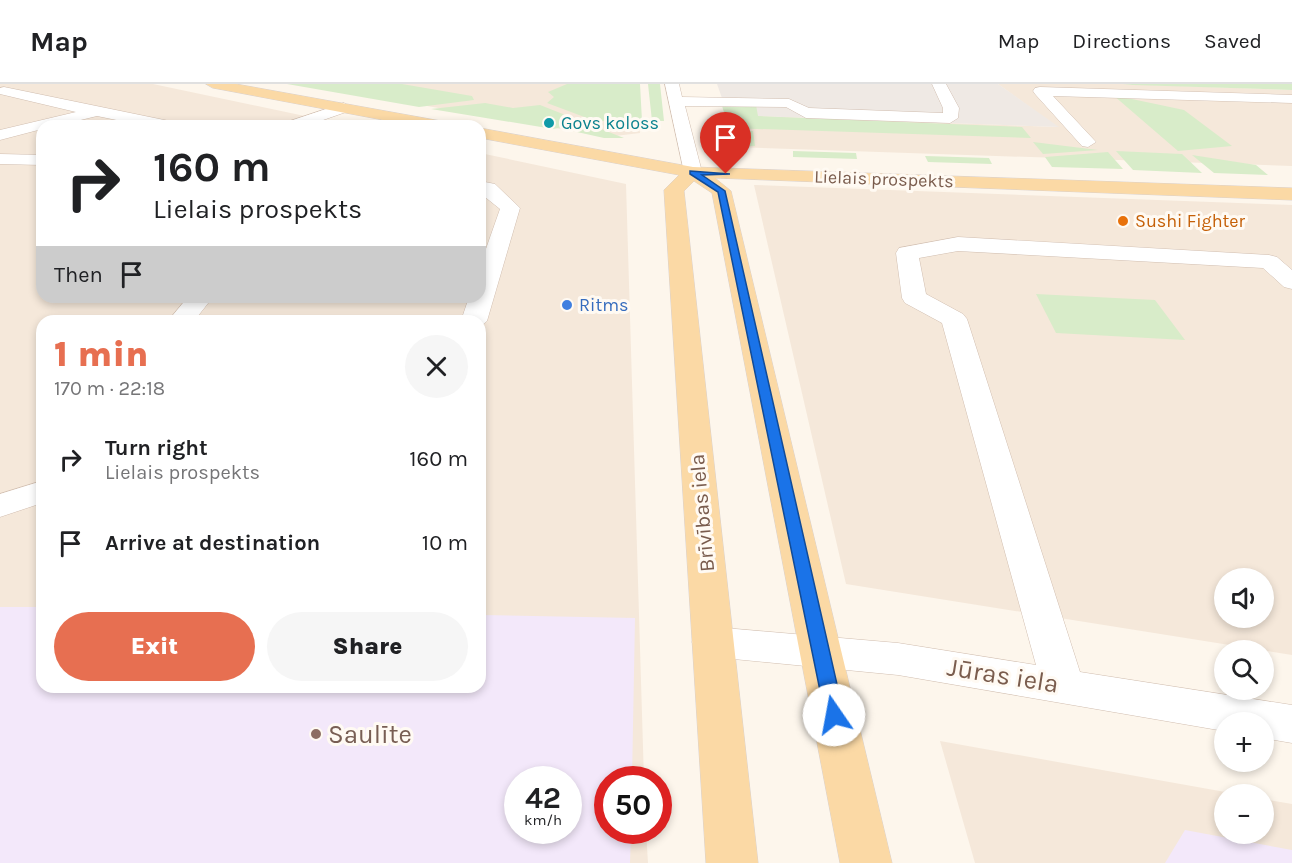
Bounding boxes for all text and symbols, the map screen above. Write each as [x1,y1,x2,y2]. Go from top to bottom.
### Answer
text: Map [30,25,88,58]
text: Map [998,29,1039,53]
text: Directions [1072,29,1171,53]
text: Saved [1204,29,1262,53]
place label: Govs koloss [561,112,659,134]
pin [700,112,751,174]
marker: Govs koloss [542,116,556,130]
icon: arrive [709,121,742,154]
text: 160 m [153,142,271,192]
icon: right [54,144,132,222]
street label: Lielais prospekts [814,166,954,192]
text: Lielais prospekts [153,193,362,225]
place label: Sushi Fighter [1135,210,1246,232]
marker: Sushi Fighter [1116,214,1130,228]
icon: arrive [115,258,148,291]
text: Then [54,262,103,288]
place label: Ritms [579,294,628,316]
marker: Ritms [560,298,574,312]
text: 1 min [54,333,148,375]
button: close [405,335,468,398]
text: 170 m · 22:18 [54,377,165,400]
text: Turn right [105,435,208,461]
icon: right [54,443,87,476]
text: 160 m [409,446,468,472]
street label: Brīvības iela [685,453,719,573]
text: Lielais prospekts [105,461,260,484]
icon: arrive [54,527,87,560]
text: Arrive at destination [105,530,320,556]
text: 10 m [422,530,468,556]
map controls [1214,568,1274,844]
button: sound [1214,568,1274,628]
button: Exit [54,612,255,681]
button: Share [267,612,468,681]
button: search [1214,640,1274,700]
street label: Jūras iela [945,651,1061,700]
position arrow [802,683,866,747]
button: + [1214,712,1274,772]
place label: Saulīte [328,719,412,750]
marker: Saulīte [309,727,323,741]
speed limit sign: 50 [594,766,672,844]
text: 42 [525,780,561,816]
button: − [1214,784,1274,844]
text: km/h [524,811,562,829]

